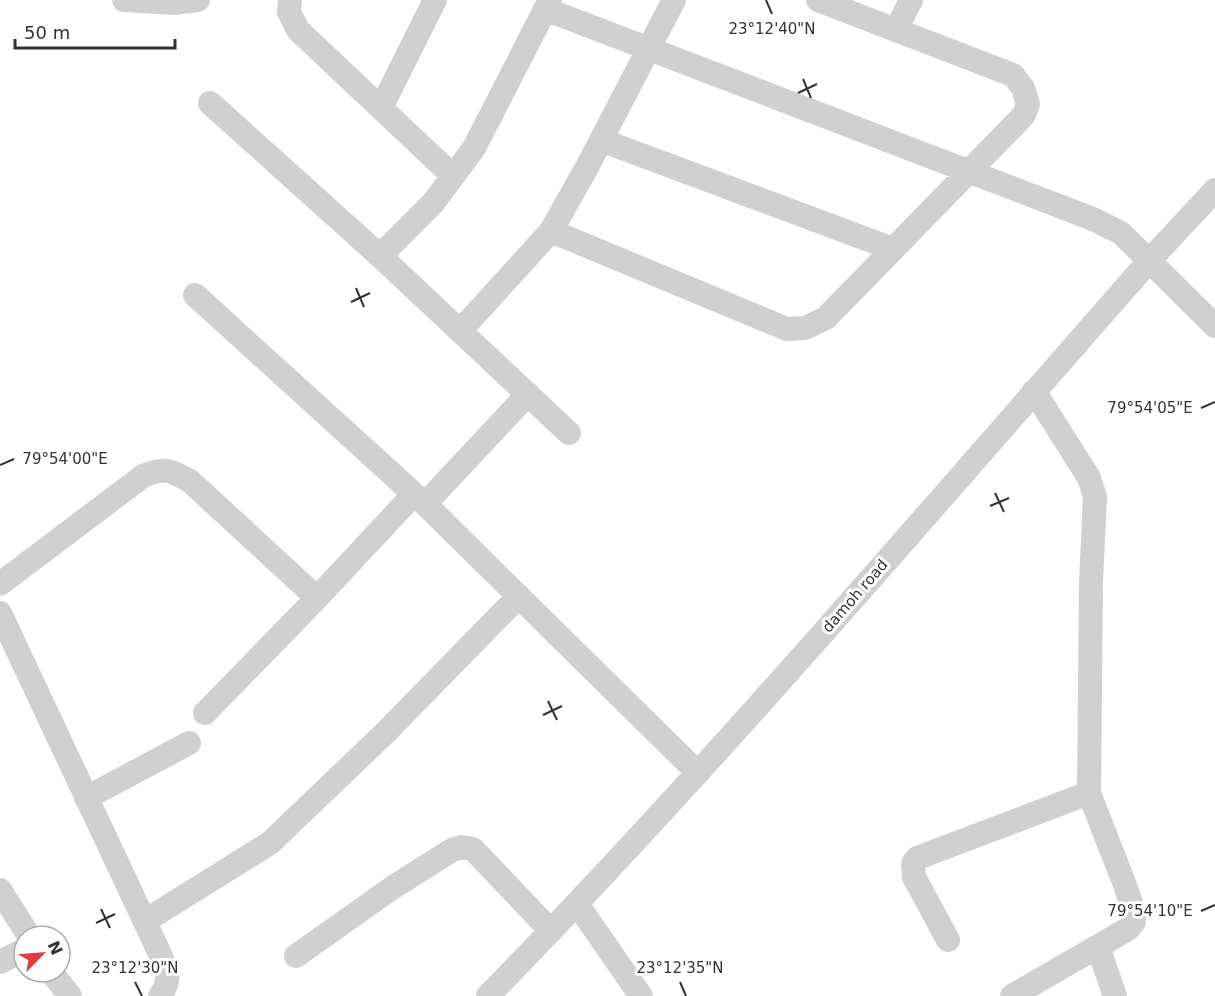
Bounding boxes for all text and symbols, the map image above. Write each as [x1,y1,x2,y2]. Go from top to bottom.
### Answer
scale bar [15,12,176,50]
text: 23°12'40"N [728,20,816,38]
text: 50 m [24,22,70,43]
text: 79°54'05"E [1107,399,1193,417]
text: 79°54'00"E [22,450,108,468]
street label: damoh road [819,556,891,636]
text: 79°54'10"E [1107,902,1193,920]
north arrow [12,924,72,984]
text: N [44,938,67,958]
text: 23°12'30"N [91,959,179,977]
text: 23°12'35"N [636,959,724,977]

